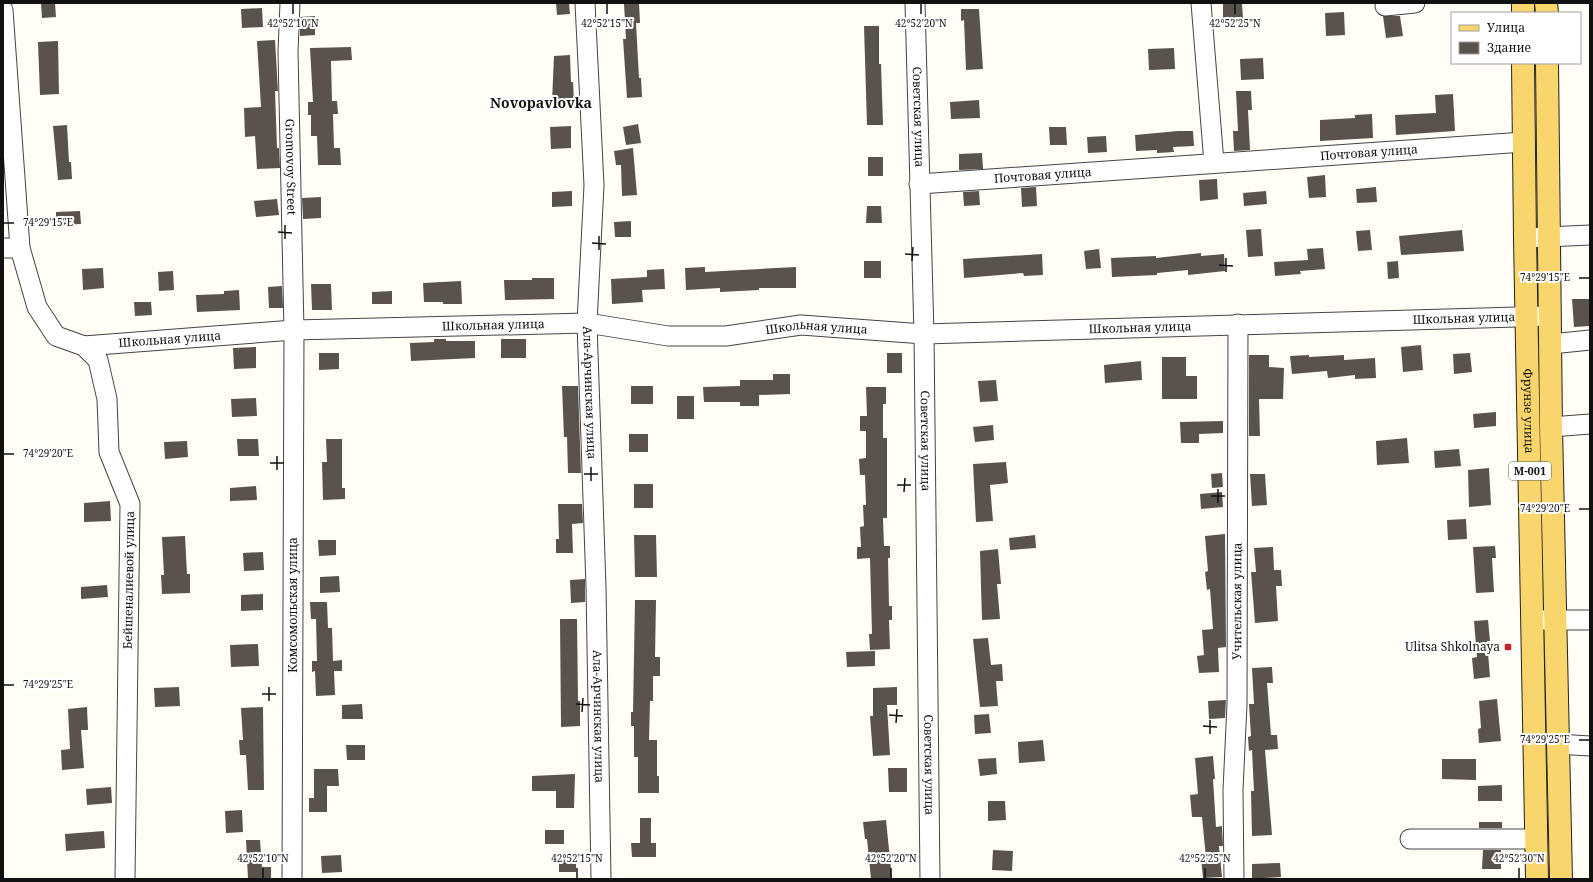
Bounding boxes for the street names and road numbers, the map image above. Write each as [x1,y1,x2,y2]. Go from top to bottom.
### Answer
street label: Советская улица [909,66,928,168]
street label: Gromovoy Street [281,118,301,215]
street label: Почтовая улица [1319,140,1418,164]
street label: Почтовая улица [993,163,1092,187]
street label: Школьная улица [1412,308,1516,328]
street label: Школьная улица [442,315,545,334]
street label: Школьная улица [764,316,868,338]
street label: Школьная улица [1088,317,1192,337]
street label: Ала-Арчинская улица [579,326,601,460]
street label: Школьная улица [118,327,222,351]
street label: Фрунзе улица [1519,368,1538,454]
street label: Советская улица [917,390,935,491]
road number: M-001 [1509,462,1551,480]
street label: Бейшеналиевой улица [119,510,138,649]
street label: Комсомольская улица [284,537,301,673]
street label: Учительская улица [1228,542,1245,660]
street label: Ала-Арчинская улица [589,650,608,783]
street label: Советская улица [920,714,938,815]

